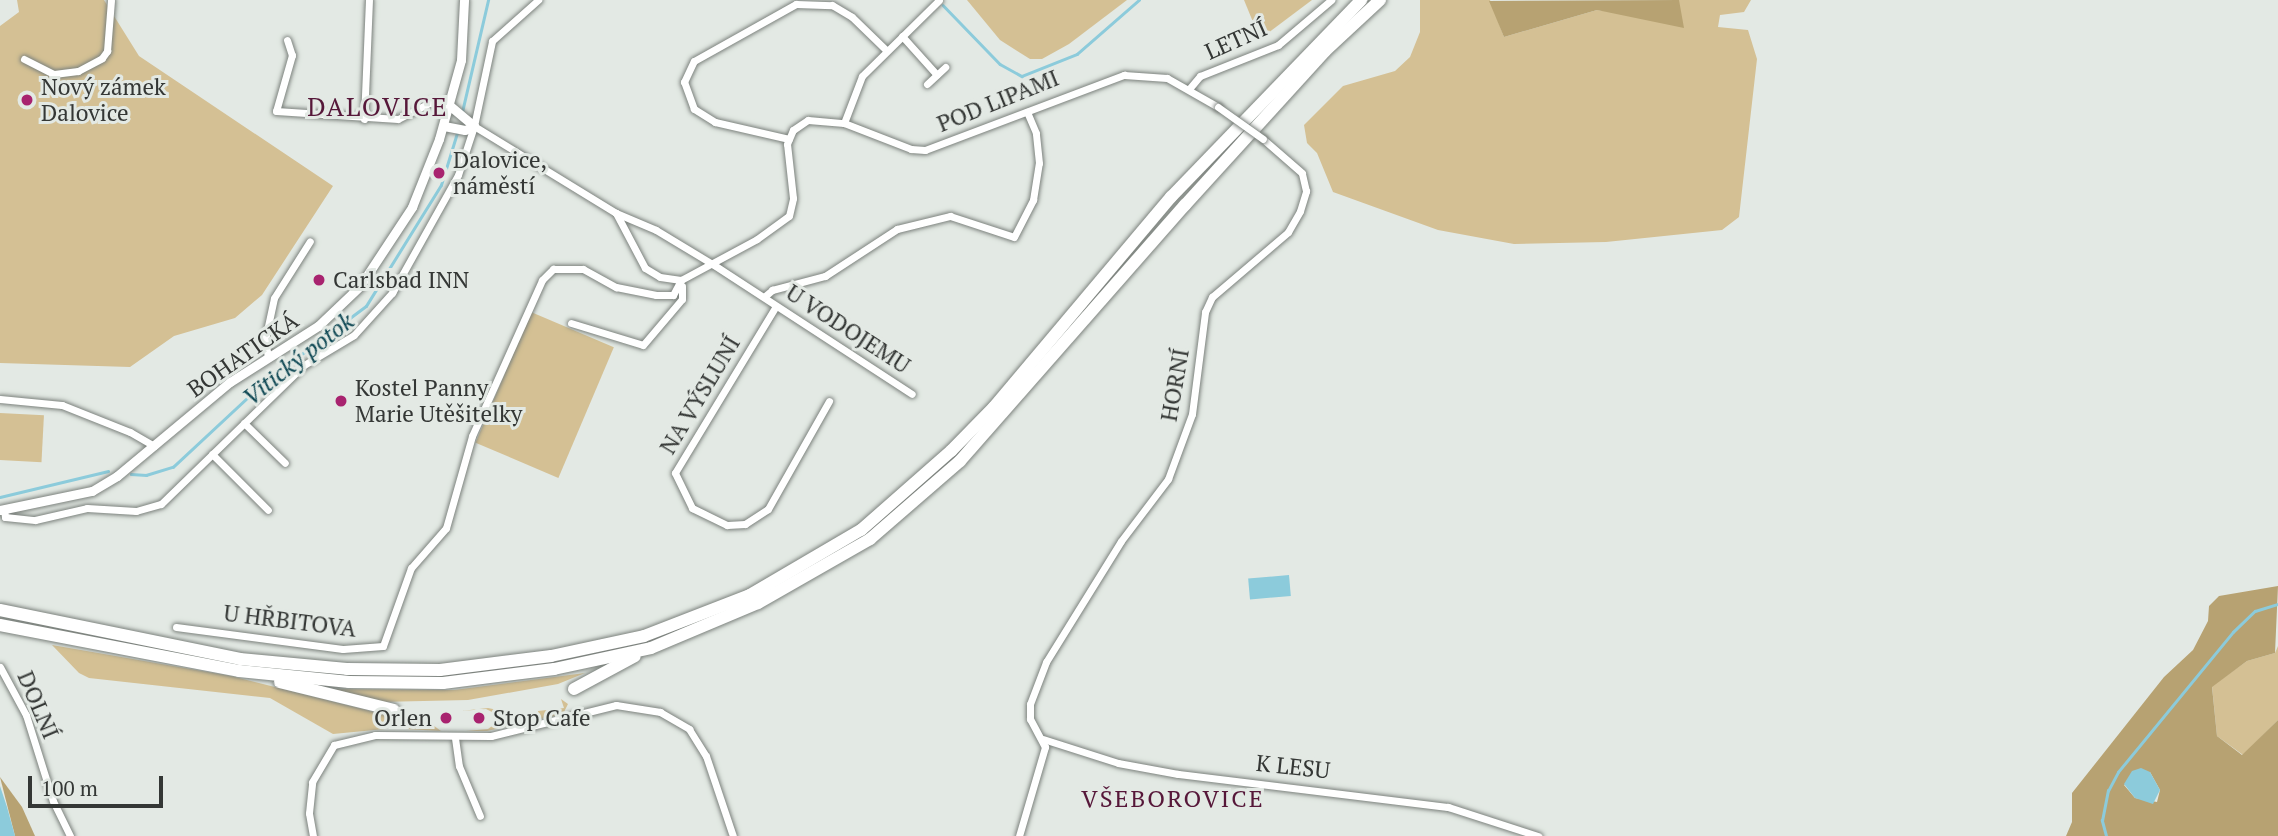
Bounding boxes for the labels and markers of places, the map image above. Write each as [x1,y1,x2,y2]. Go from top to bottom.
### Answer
place label: Nový zámek Dalovice [41,73,166,127]
marker: Nový zámek Dalovice [19,92,35,108]
place label: Dalovice, náměstí [453,146,547,200]
marker: Dalovice, náměstí [431,165,447,181]
place label: Carlsbad INN [333,266,469,294]
marker: Carlsbad INN [311,272,327,288]
place label: Kostel Panny Marie Utěšitelky [355,374,522,428]
marker: Kostel Panny Marie Utěšitelky [333,393,349,409]
place label: Orlen [374,704,432,732]
place label: Stop Cafe [493,704,591,732]
marker: Orlen [438,710,454,726]
marker: Stop Cafe [471,710,487,726]

